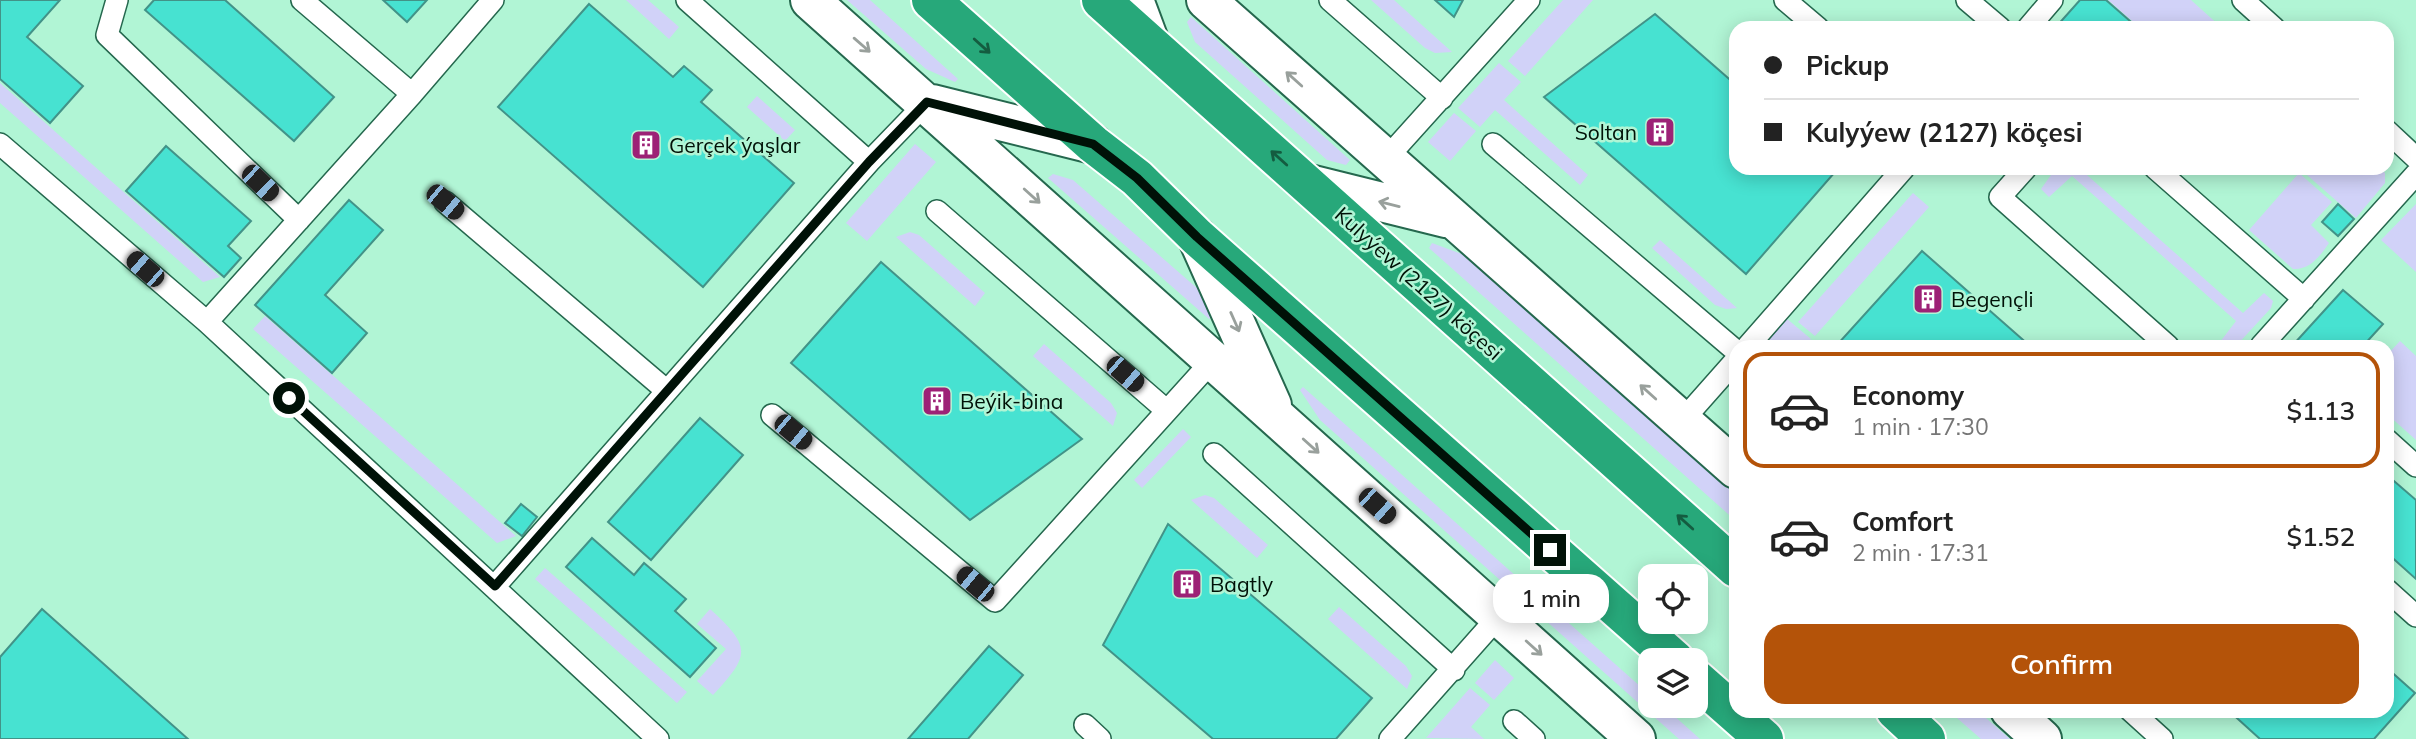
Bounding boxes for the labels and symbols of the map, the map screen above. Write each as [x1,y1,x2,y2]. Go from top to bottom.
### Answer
one-way arrow [853,37,871,53]
one-way arrow [973,37,990,54]
one-way arrow [1285,71,1303,87]
building icon: Soltan [1643,115,1677,149]
place label: Soltan [1575,119,1637,145]
building icon: Gerçek ýaşlar [629,128,663,162]
place label: Gerçek ýaşlar [669,132,801,158]
one-way arrow [1271,149,1288,166]
car [238,161,283,205]
car [423,180,468,224]
one-way arrow [1023,188,1040,205]
one-way arrow [1378,196,1401,210]
street label: Kulyýew (2127) köçesi [1330,201,1508,365]
car [123,247,168,291]
building icon: Begençli [1911,282,1945,316]
place label: Begençli [1951,286,2034,312]
one-way arrow [1229,311,1242,332]
car [1103,352,1148,396]
route start [273,382,305,414]
one-way arrow [1640,383,1657,400]
building icon: Beýik-bina [920,384,954,418]
place label: Beýik-bina [960,388,1063,414]
car [771,410,816,454]
one-way arrow [1302,438,1320,454]
car [1355,484,1400,528]
one-way arrow [1677,514,1694,531]
route end [1534,534,1566,566]
car [953,562,998,606]
building icon: Bagtly [1170,567,1204,601]
place label: Bagtly [1210,571,1273,597]
callout: 1 min [1492,574,1608,624]
one-way arrow [1525,640,1543,656]

